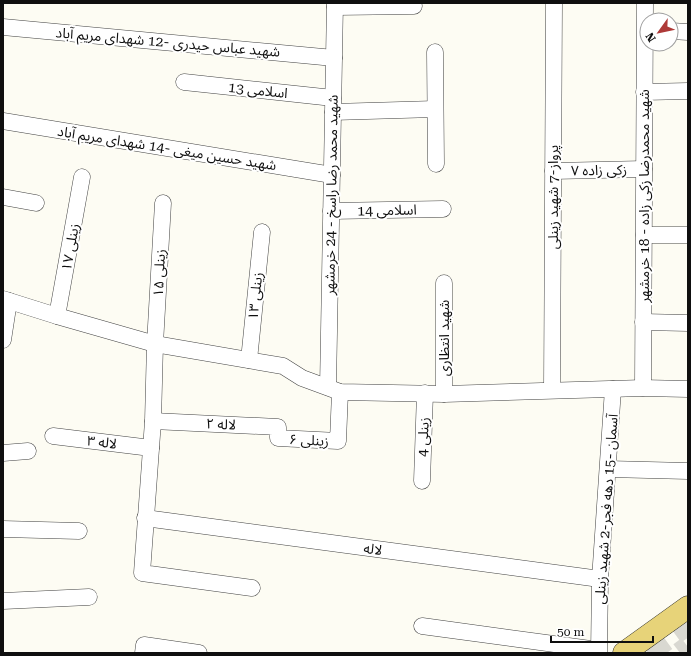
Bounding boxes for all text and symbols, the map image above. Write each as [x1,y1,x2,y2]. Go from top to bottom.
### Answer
north arrow [639,12,679,52]
street label: شهید عباس حیدری -12 شهدای مریم آباد [55,24,281,63]
text: N [643,30,659,44]
street label: اسلامی 13 [227,79,288,102]
street label: شهید محمدرضا زکی زاده - 18 خرمشهر [636,89,653,304]
street label: شهید محمد رضا راسخ - 24 خرمشهر [321,95,344,296]
street label: شهید حسین میغی -14 شهدای مریم آباد [56,123,278,176]
street label: پرواز-7 شهید زینلی [545,145,563,249]
street label: زکی زاده ۷ [571,162,627,179]
street label: اسلامی 14 [357,201,417,220]
street label: زینلی ۱۷ [58,222,83,272]
street label: زینلی ۱۵ [150,249,169,297]
street label: زینلی ۱۳ [245,271,266,321]
street label: شهید انتظاری [436,300,453,376]
street label: آسمان -15 دهه فجر-2 شهید زینلی [591,412,622,605]
street label: لاله ۲ [206,415,236,433]
street label: زینلی 4 [414,417,433,457]
street label: زینلی ۶ [289,431,329,450]
street label: لاله ۳ [86,432,118,452]
street label: لاله [363,540,383,558]
scale bar [551,618,653,644]
text: 50 m [557,625,584,639]

